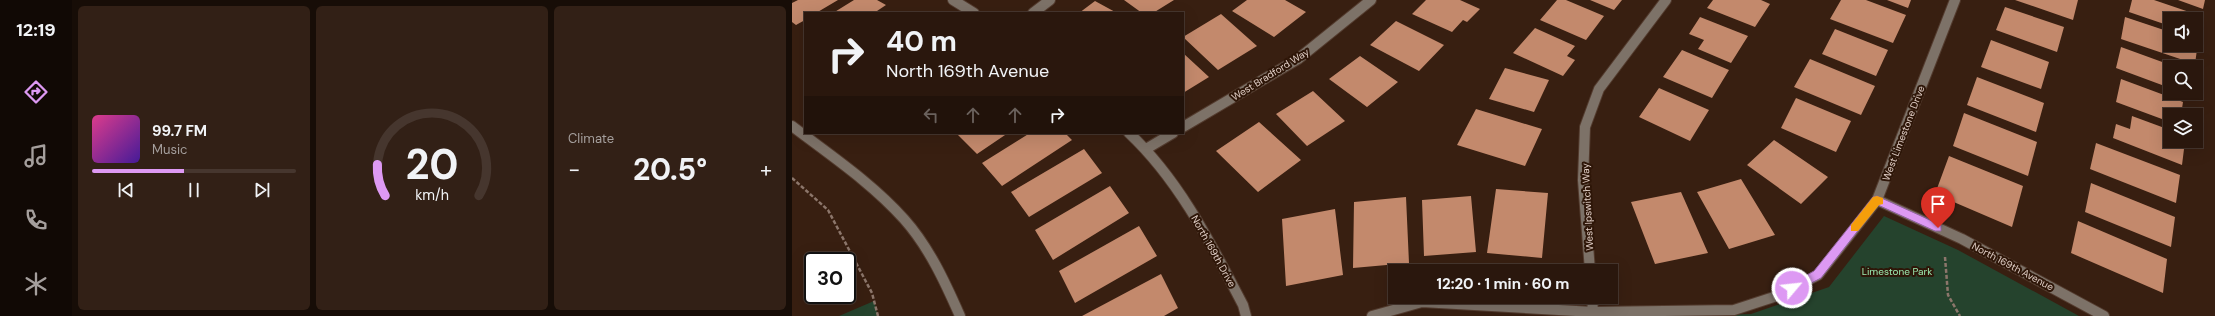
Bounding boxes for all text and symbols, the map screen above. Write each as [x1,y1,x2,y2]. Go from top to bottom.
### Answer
map controls [2163,12,2203,148]
button: sound [2163,12,2203,52]
text: 12:19 [16,18,56,42]
text: 40 m [886,23,957,60]
icon: right [820,28,872,80]
street label: West Bradford Way [1229,45,1312,104]
text: North 169th Avenue [886,59,1049,83]
button: search [2163,60,2203,100]
icon: directions [22,78,50,106]
street label: West Limestone Drive [1879,84,1928,183]
icon: left [920,104,942,126]
icon: ahead [962,104,984,126]
icon: ahead [1004,104,1026,126]
icon: right [1046,104,1068,126]
button: layers [2163,108,2203,148]
text: 99.7 FM [152,121,207,141]
text: Climate [568,130,614,147]
text: 20 [405,138,459,192]
text: Music [152,141,187,158]
icon: music [22,142,50,170]
text: 20.5° [633,150,707,189]
text: − [568,155,580,184]
text: + [760,155,772,184]
street label: West Ipswitch Way [1579,162,1596,251]
icon: previous [115,179,137,201]
icon: pause [183,179,205,201]
icon: next [251,179,273,201]
text: km/h [415,186,449,204]
pin [1921,187,1955,228]
icon: arrive [1927,193,1949,215]
icon: phone [22,206,50,234]
street label: North 169th Drive [1188,213,1239,290]
street label: North 169th Avenue [1970,239,2056,294]
speed limit sign: 30 [804,252,856,304]
park label: Limestone Park [1862,265,1932,278]
position arrow [1771,267,1813,309]
icon: climate [22,270,50,298]
text: 12:20 · 1 min · 60 m [1437,274,1569,294]

